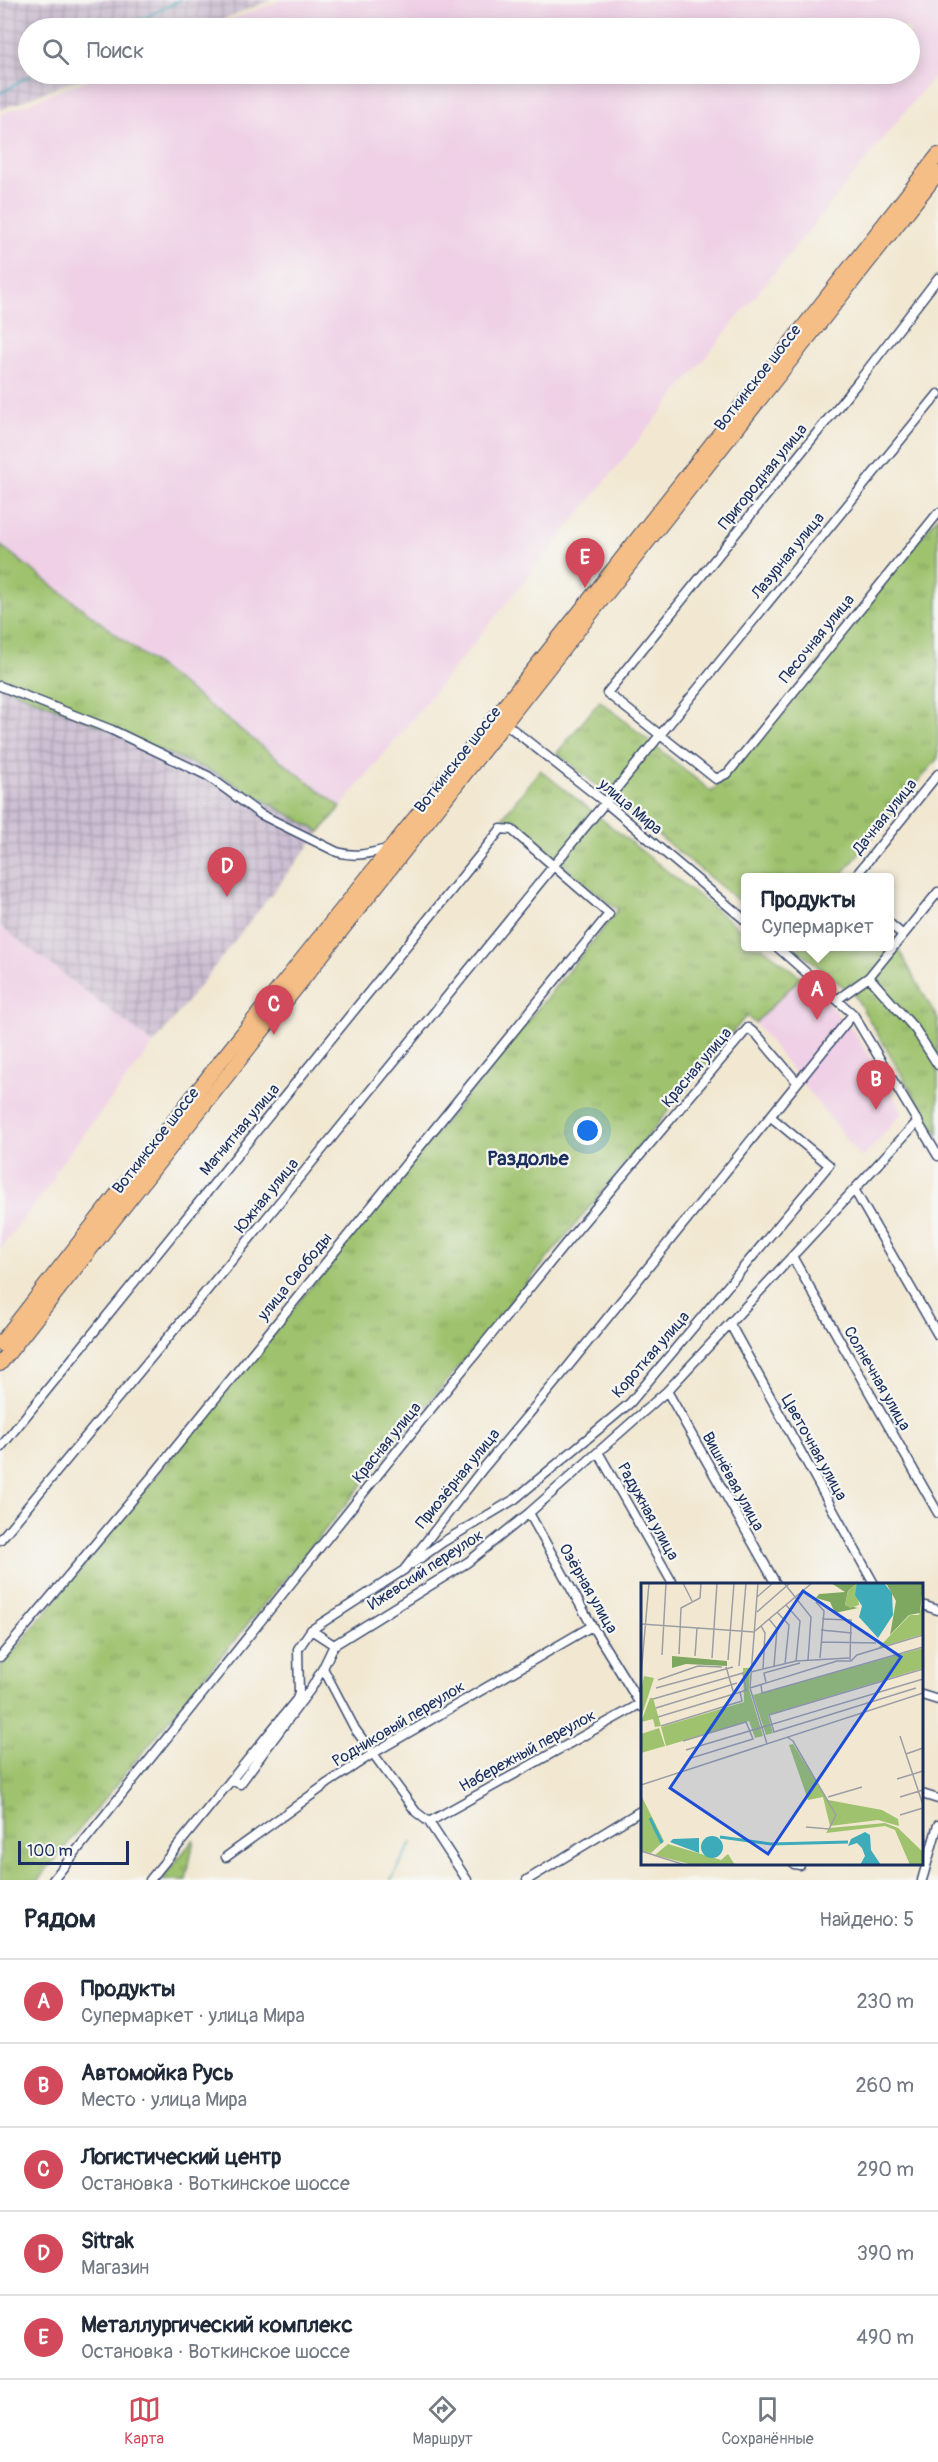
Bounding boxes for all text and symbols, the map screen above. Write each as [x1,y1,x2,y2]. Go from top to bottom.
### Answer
search box [18,18,920,84]
icon: search [39,35,72,68]
text: Поиск [87,37,144,65]
street label: Воткинское шоссе [710,320,806,435]
street label: Пригородная улица [714,420,812,534]
street label: Лазурная улица [746,508,829,604]
pin: E [566,538,604,588]
street label: Песочная улица [775,590,859,687]
street label: Воткинское шоссе [410,702,506,817]
street label: улица Мира [594,774,666,839]
street label: Дачная улица [848,775,921,859]
pin: D [208,848,246,897]
popup [741,873,894,951]
text: Продукты [761,886,856,914]
text: Супермаркет [761,914,874,939]
pin: A [798,970,836,1020]
pin: C [254,986,294,1035]
street label: Красная улица [657,1023,736,1112]
pin: B [856,1060,896,1110]
street label: Магнитная улица [196,1080,284,1180]
street label: Воткинское шоссе [108,1083,204,1198]
your location [573,1116,602,1145]
district label: Раздолье [487,1146,570,1171]
street label: Южная улица [231,1154,303,1237]
street label: улица Свободы [253,1229,336,1325]
street label: Короткая улица [608,1307,694,1402]
street label: Солнечная улица [839,1323,915,1434]
street label: Цветочная улица [777,1391,851,1504]
street label: Красная улица [348,1398,426,1487]
street label: Приозёрная улица [411,1425,504,1533]
street label: Вишнёвая улица [698,1428,769,1535]
street label: Радужная улица [613,1459,683,1564]
street label: Ижевский переулок [364,1525,487,1615]
street label: Озёрная улица [554,1540,622,1637]
inset map [641,1583,923,1865]
street label: Родниковый переулок [329,1676,468,1771]
street label: Набережный переулок [456,1705,599,1797]
scale bar [18,1838,129,1866]
text: 100 m [27,1841,73,1861]
text: Рядом [24,1903,96,1935]
text: Найдено: 5 [819,1907,914,1932]
text: Продукты [81,1975,176,2003]
text: A [37,1989,50,2014]
text: 230 m [857,1989,914,2014]
text: Супермаркет · улица Мира [81,2003,305,2028]
text: Автомойка Русь [81,2059,234,2087]
text: B [38,2073,49,2098]
text: 260 m [855,2073,914,2098]
text: Место · улица Мира [81,2087,247,2112]
text: Логистический центр [81,2143,282,2171]
text: C [37,2157,50,2182]
text: 290 m [857,2157,914,2182]
text: Остановка · Воткинское шоссе [81,2171,350,2196]
text: Sitrak [81,2227,134,2255]
text: D [37,2241,50,2266]
text: 390 m [857,2241,914,2266]
text: Магазин [81,2255,149,2280]
text: Металлургический комплекс [81,2311,353,2339]
text: E [38,2325,49,2350]
text: 490 m [856,2325,914,2350]
text: Остановка · Воткинское шоссе [81,2339,350,2364]
tab: Карта [124,2393,164,2449]
tab: Маршрут [413,2393,473,2449]
tab: Сохранённые [721,2393,814,2449]

